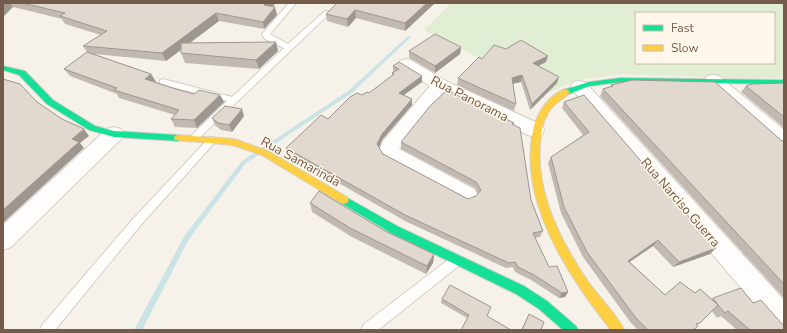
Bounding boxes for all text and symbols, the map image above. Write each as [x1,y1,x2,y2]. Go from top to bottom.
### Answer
legend [635,12,775,64]
text: Fast [671,20,694,36]
text: Slow [671,40,699,56]
street label: Rua Panorama [428,72,512,126]
street label: Rua Samarinda [257,133,344,191]
street label: Rua Narciso Guerra [636,154,724,251]

